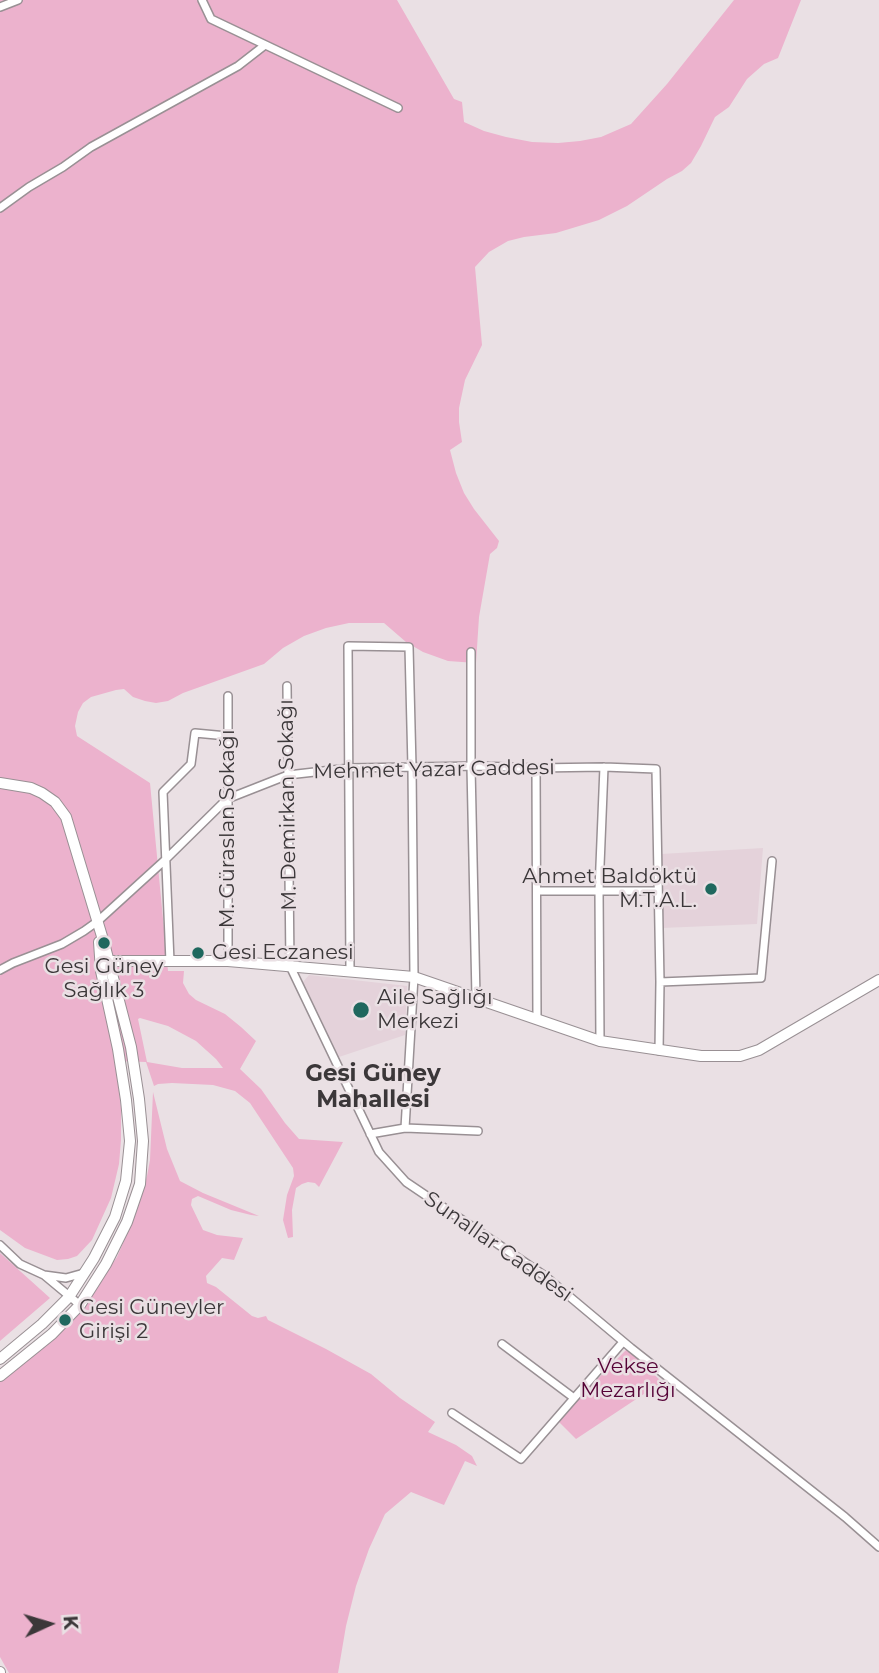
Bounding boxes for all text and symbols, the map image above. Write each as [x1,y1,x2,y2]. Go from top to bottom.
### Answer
street label: M. Demirkan Sokağı [274,699,302,911]
street label: M. Güraslan Sokağı [215,729,241,929]
street label: Mehmet Yazar Caddesi [313,755,555,785]
place label: Ahmet Baldöktü M.T.A.L. [522,864,697,914]
marker: Ahmet Baldöktü M.T.A.L. [703,881,719,897]
marker: Gesi Güney Sağlık 3 [96,935,112,951]
place label: Gesi Eczanesi [212,940,354,966]
marker: Gesi Eczanesi [190,945,206,961]
place label: Gesi Güney Sağlık 3 [45,954,163,1004]
place label: Aile Sağlığı Merkezi [377,985,493,1035]
marker: Aile Sağlığı Merkezi [351,1000,371,1020]
district label: Gesi Güney Mahallesi [305,1060,441,1114]
street label: Sunallar Caddesi [419,1186,577,1308]
place label: Gesi Güneyler Girişi 2 [79,1295,225,1345]
marker: Gesi Güneyler Girişi 2 [57,1312,73,1328]
park label: Vekse Mezarlığı [580,1354,676,1404]
north arrow [14,1589,84,1659]
text: K [58,1615,82,1630]

